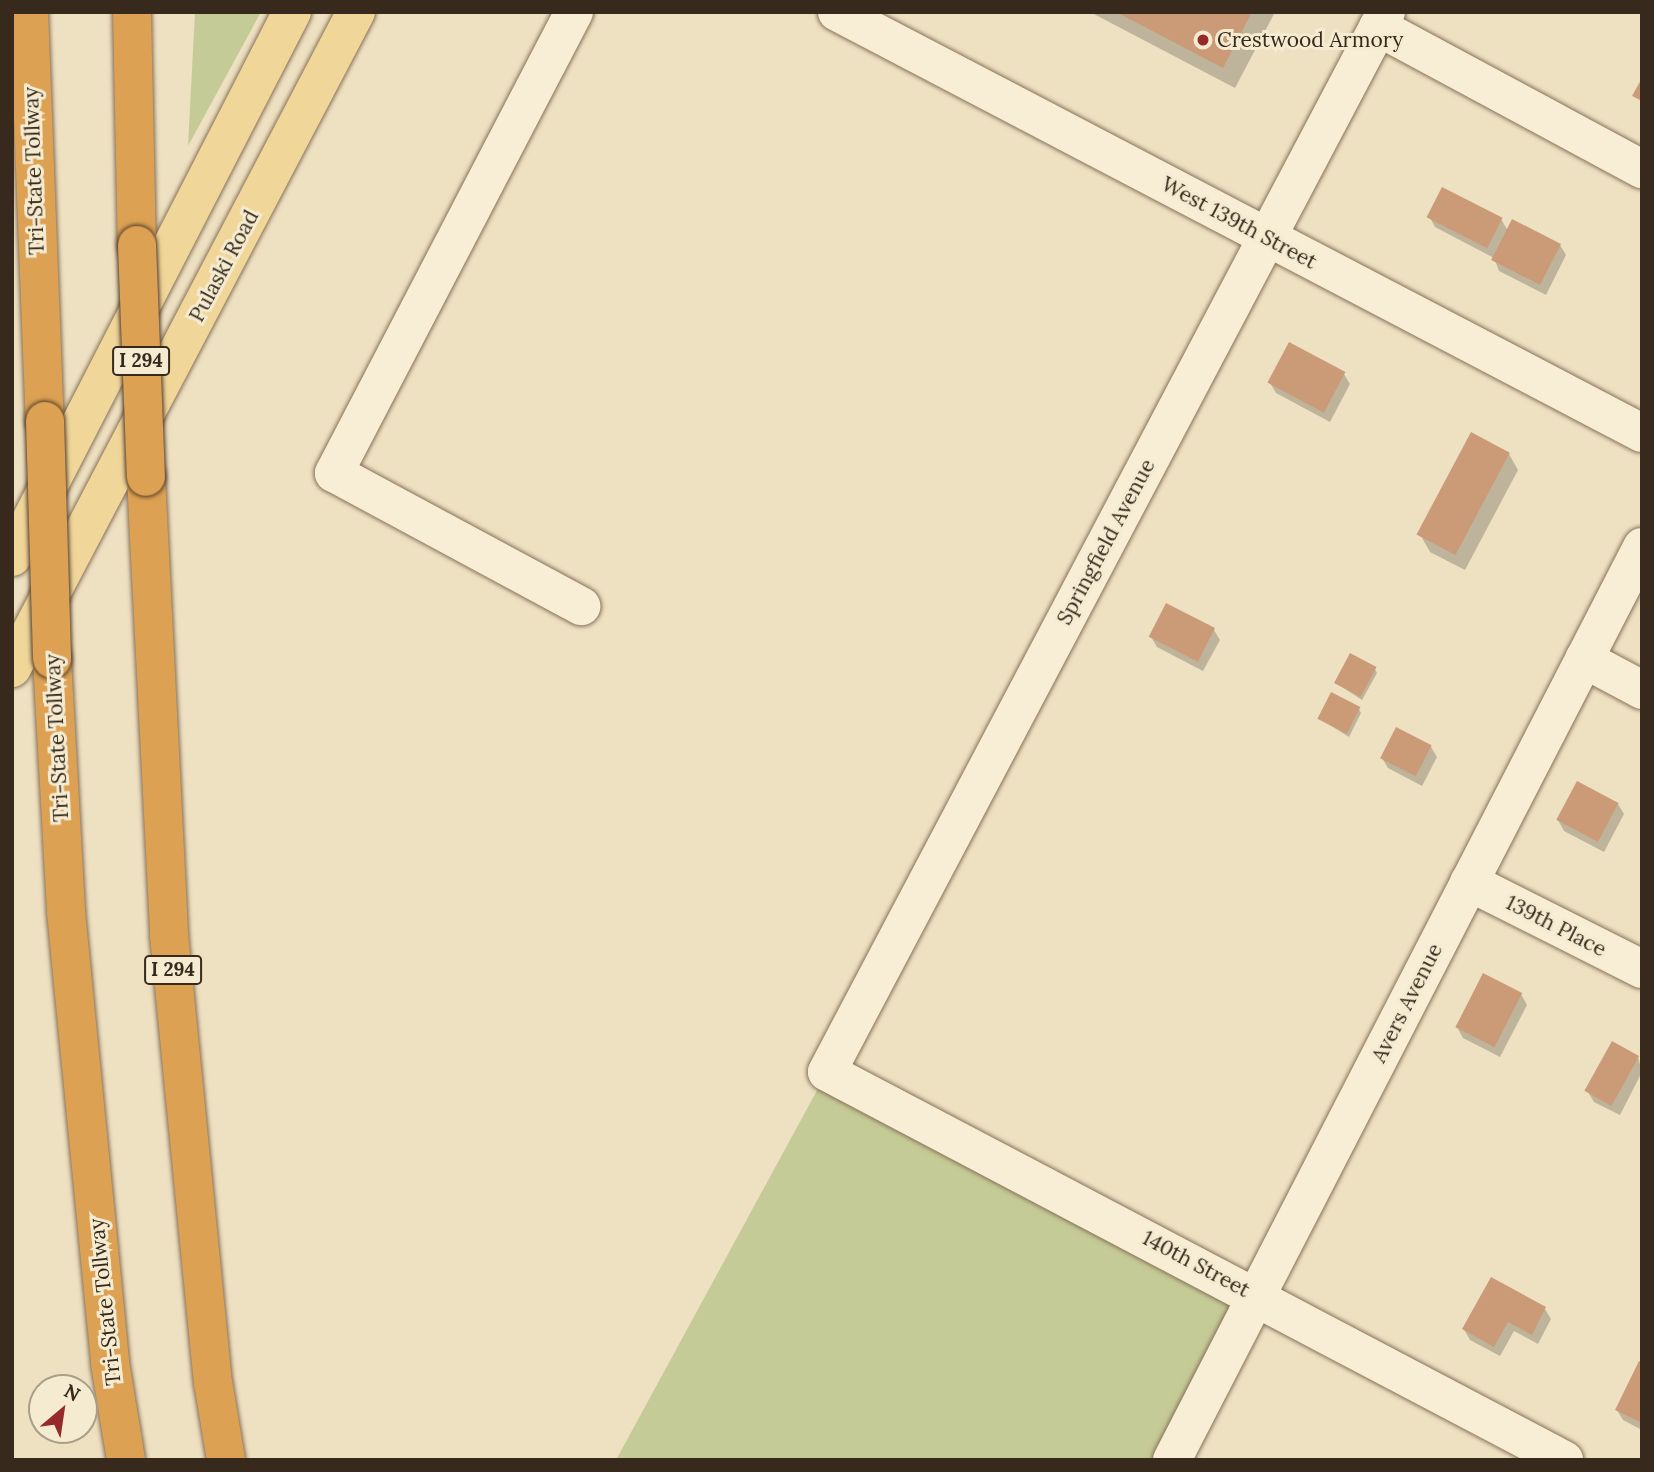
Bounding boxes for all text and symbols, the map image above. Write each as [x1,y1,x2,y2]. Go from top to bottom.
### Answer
place label: Crestwood Armory [1217,27,1403,53]
marker: Crestwood Armory [1195,32,1211,48]
street label: Tri-State Tollway [18,87,50,255]
street label: West 139th Street [1157,171,1321,275]
street label: Pulaski Road [184,206,264,326]
road number: I 294 [111,346,171,376]
street label: Springfield Avenue [1052,455,1160,629]
street label: Tri-State Tollway [40,653,74,823]
street label: 139th Place [1502,890,1610,962]
street label: Avers Avenue [1366,939,1448,1067]
road number: I 294 [143,954,203,986]
street label: Tri-State Tollway [84,1217,126,1387]
street label: 140th Street [1138,1225,1254,1303]
north arrow [28,1374,98,1444]
text: N [60,1378,84,1406]

